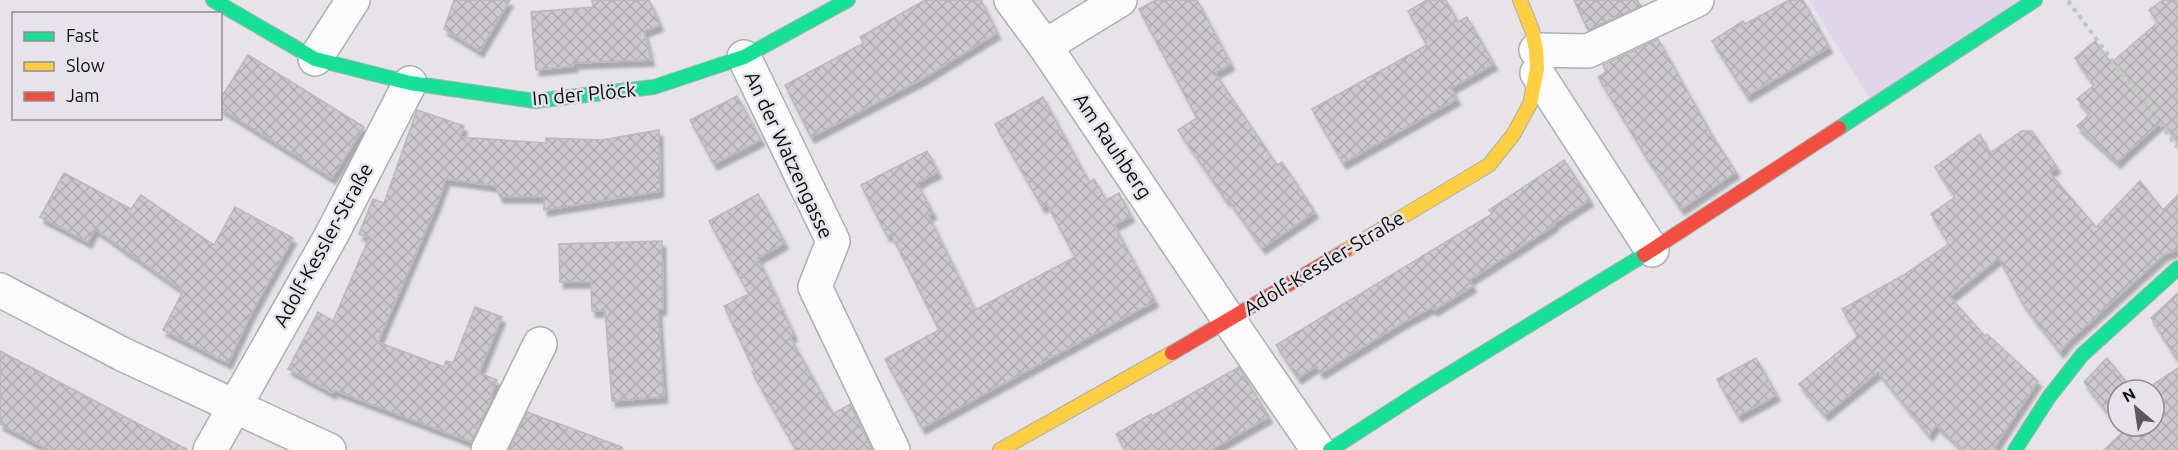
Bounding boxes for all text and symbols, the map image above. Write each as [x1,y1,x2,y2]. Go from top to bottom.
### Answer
legend [12,12,222,120]
text: Fast [66,25,99,45]
text: Slow [66,55,105,75]
street label: An der Watzengasse [741,68,838,242]
street label: In der Plöck [531,77,637,110]
text: Jam [66,85,100,105]
street label: Am Rauhberg [1070,89,1157,203]
street label: Adolf-Kessler-Straße [268,159,377,331]
street label: Adolf-Kessler-Straße [1239,205,1408,320]
north arrow [2106,378,2166,438]
text: N [2119,384,2138,406]

